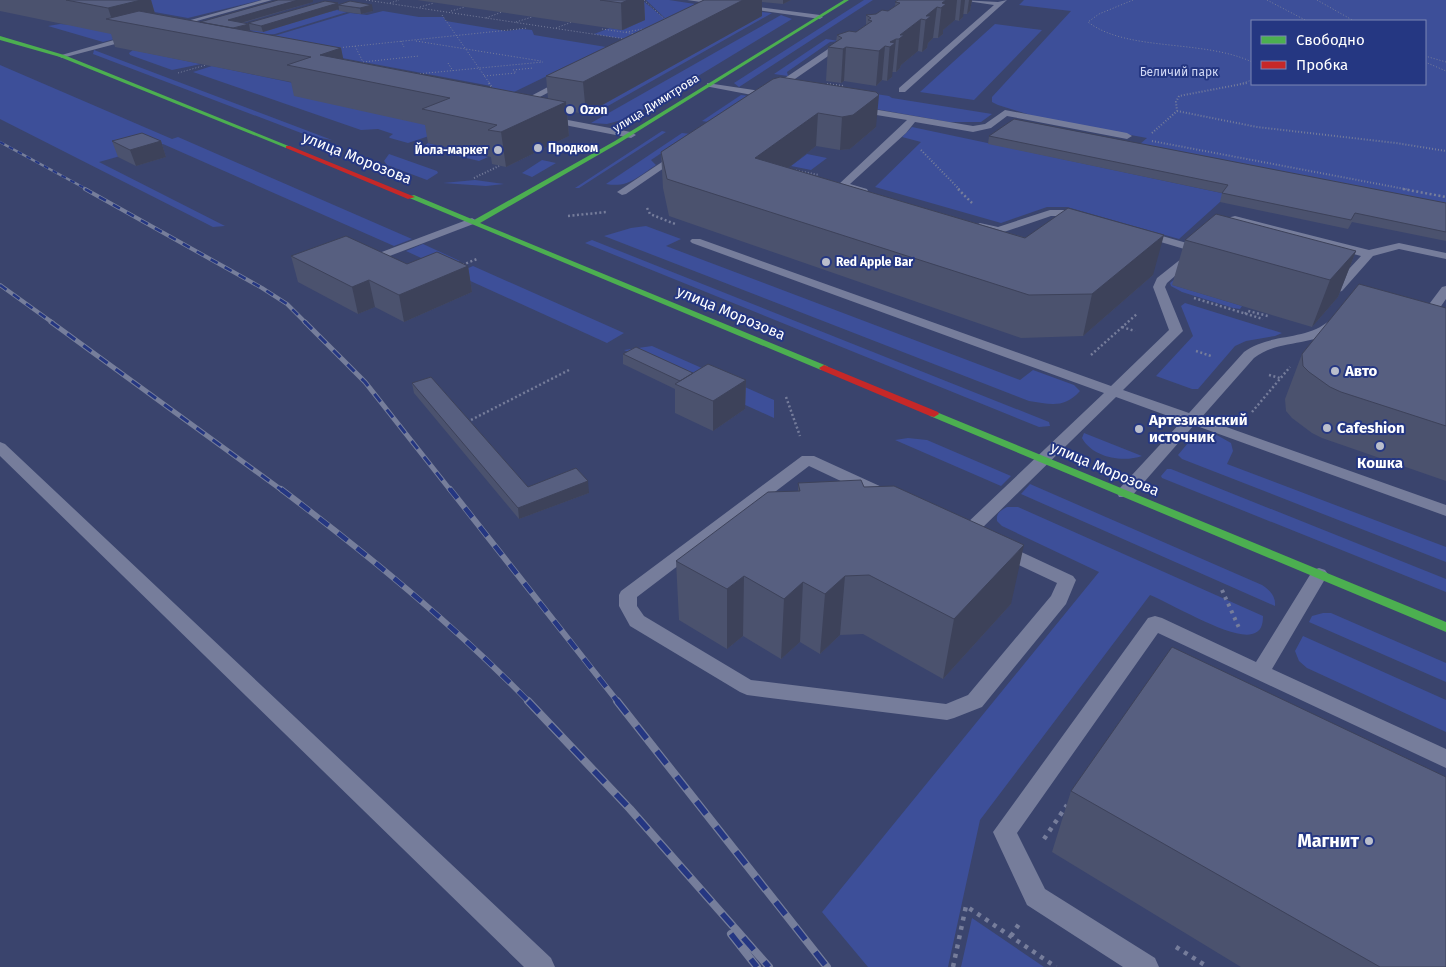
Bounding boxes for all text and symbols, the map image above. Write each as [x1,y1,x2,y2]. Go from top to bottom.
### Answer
legend [1251,20,1426,85]
text: Свободно [1296,31,1365,49]
text: Пробка [1296,56,1348,74]
park label: Беличий парк [1140,65,1219,79]
street label: улица Димитрова [610,71,702,135]
place label: Ozon [580,103,608,117]
marker: Ozon [564,104,576,116]
street label: улица Морозова [300,128,414,188]
place label: Продком [548,141,598,155]
place label: Йола-маркет [415,142,488,157]
marker: Продком [532,142,544,154]
marker: Йола-маркет [492,144,504,156]
place label: Red Apple Bar [836,255,913,269]
marker: Red Apple Bar [820,256,832,268]
street label: улица Морозова [674,282,788,344]
place label: Авто [1344,362,1378,380]
marker: Авто [1329,365,1341,377]
place label: Артезианский источник [1148,411,1248,446]
place label: Cafeshion [1337,419,1405,437]
marker: Cafeshion [1321,422,1333,434]
marker: Артезианский источник [1133,423,1145,435]
street label: улица Морозова [1048,438,1162,500]
marker: Кошка [1374,440,1386,452]
place label: Кошка [1357,454,1403,472]
place label: Магнит [1298,830,1359,852]
marker: Магнит [1363,835,1375,847]

